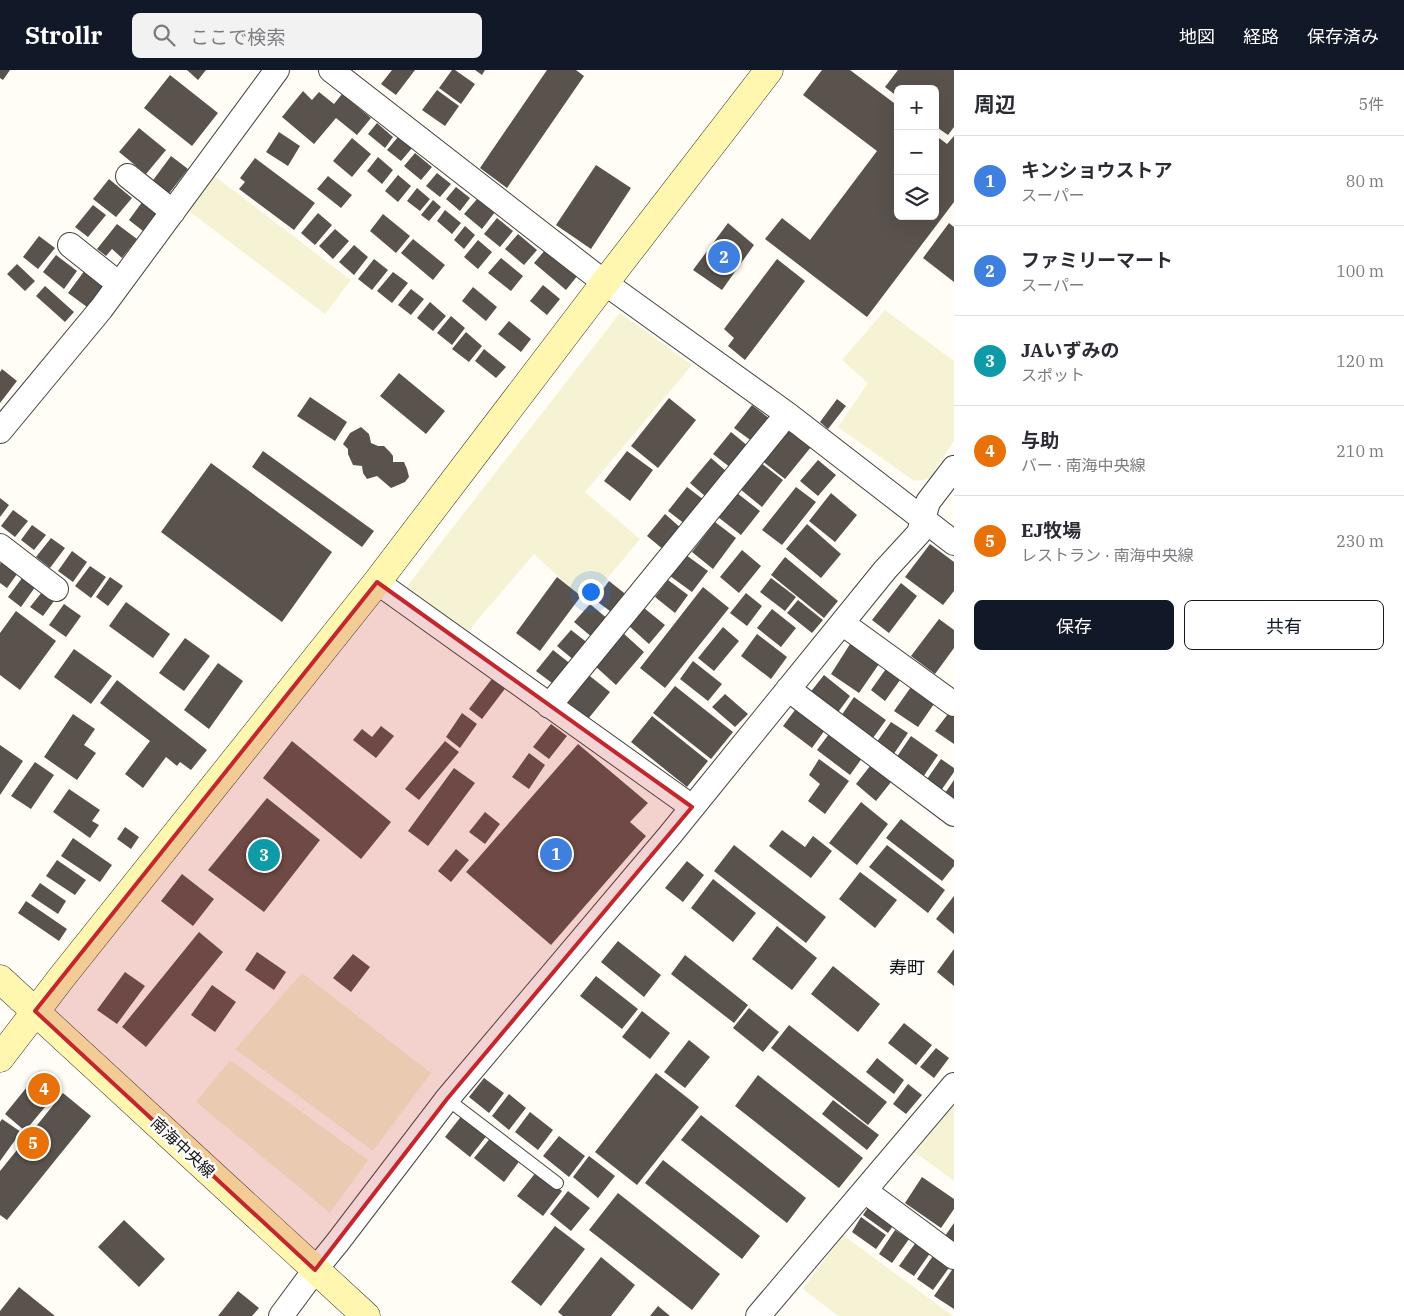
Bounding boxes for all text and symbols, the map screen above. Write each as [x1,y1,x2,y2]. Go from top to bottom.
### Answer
search box [132,13,482,58]
text: Strollr [25,19,102,51]
icon: search [150,21,178,49]
text: ここで検索 [190,25,285,49]
text: 地図 [1179,25,1215,48]
text: 経路 [1243,25,1279,48]
text: 保存済み [1307,25,1379,48]
map controls [894,85,939,220]
button: + [894,85,939,130]
text: 周辺 [974,90,1016,118]
text: 5件 [1358,94,1384,114]
button: − [894,130,939,175]
text: キンショウストア [1021,158,1172,182]
text: 1 [985,171,995,191]
text: 80 m [1346,171,1384,191]
button: layers [894,175,939,220]
text: スーパー [1021,185,1085,205]
pin: 2 [708,238,740,276]
text: ファミリーマート [1021,248,1173,272]
text: 2 [985,261,995,281]
text: 100 m [1336,261,1384,281]
text: スーパー [1021,275,1085,295]
text: JAいずみの [1021,338,1119,362]
text: 3 [985,351,995,371]
text: 120 m [1336,351,1384,371]
text: スポット [1021,365,1085,385]
text: 与助 [1021,428,1059,452]
text: 4 [985,441,995,461]
text: 210 m [1336,441,1384,461]
text: バー · 南海中央線 [1021,455,1146,475]
text: EJ牧場 [1021,518,1081,542]
text: 5 [985,531,995,551]
text: 230 m [1336,531,1384,551]
text: レストラン · 南海中央線 [1021,545,1194,565]
your location [578,579,604,605]
button: 保存 [974,600,1174,650]
button: 共有 [1184,600,1384,650]
pin: 1 [540,835,572,873]
pin: 3 [248,836,280,874]
district label: 寿町 [889,956,925,979]
pin: 4 [28,1070,60,1108]
street label: 南海中央線 [147,1112,219,1182]
pin: 5 [17,1124,49,1162]

